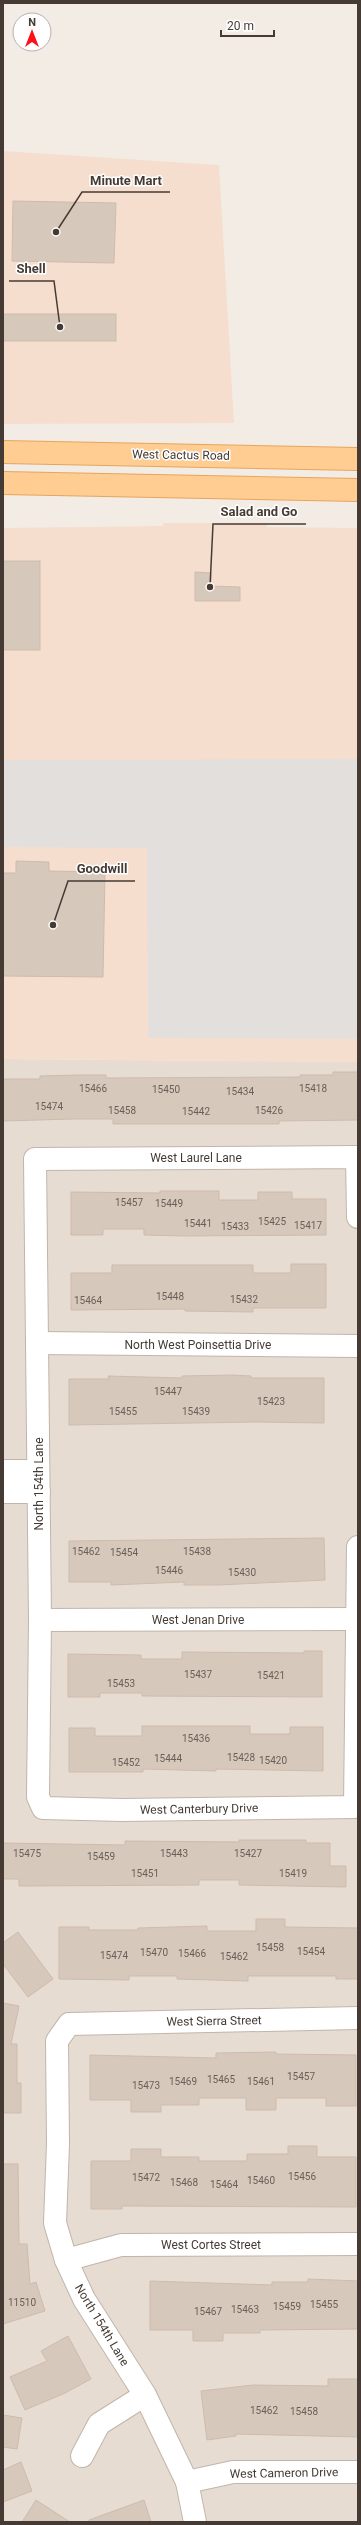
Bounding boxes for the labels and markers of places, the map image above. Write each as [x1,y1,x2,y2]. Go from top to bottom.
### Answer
callout: Minute Mart [82,167,170,192]
callout: Shell [9,256,54,281]
callout: Salad and Go [213,499,306,524]
callout: Goodwill [68,856,135,881]

